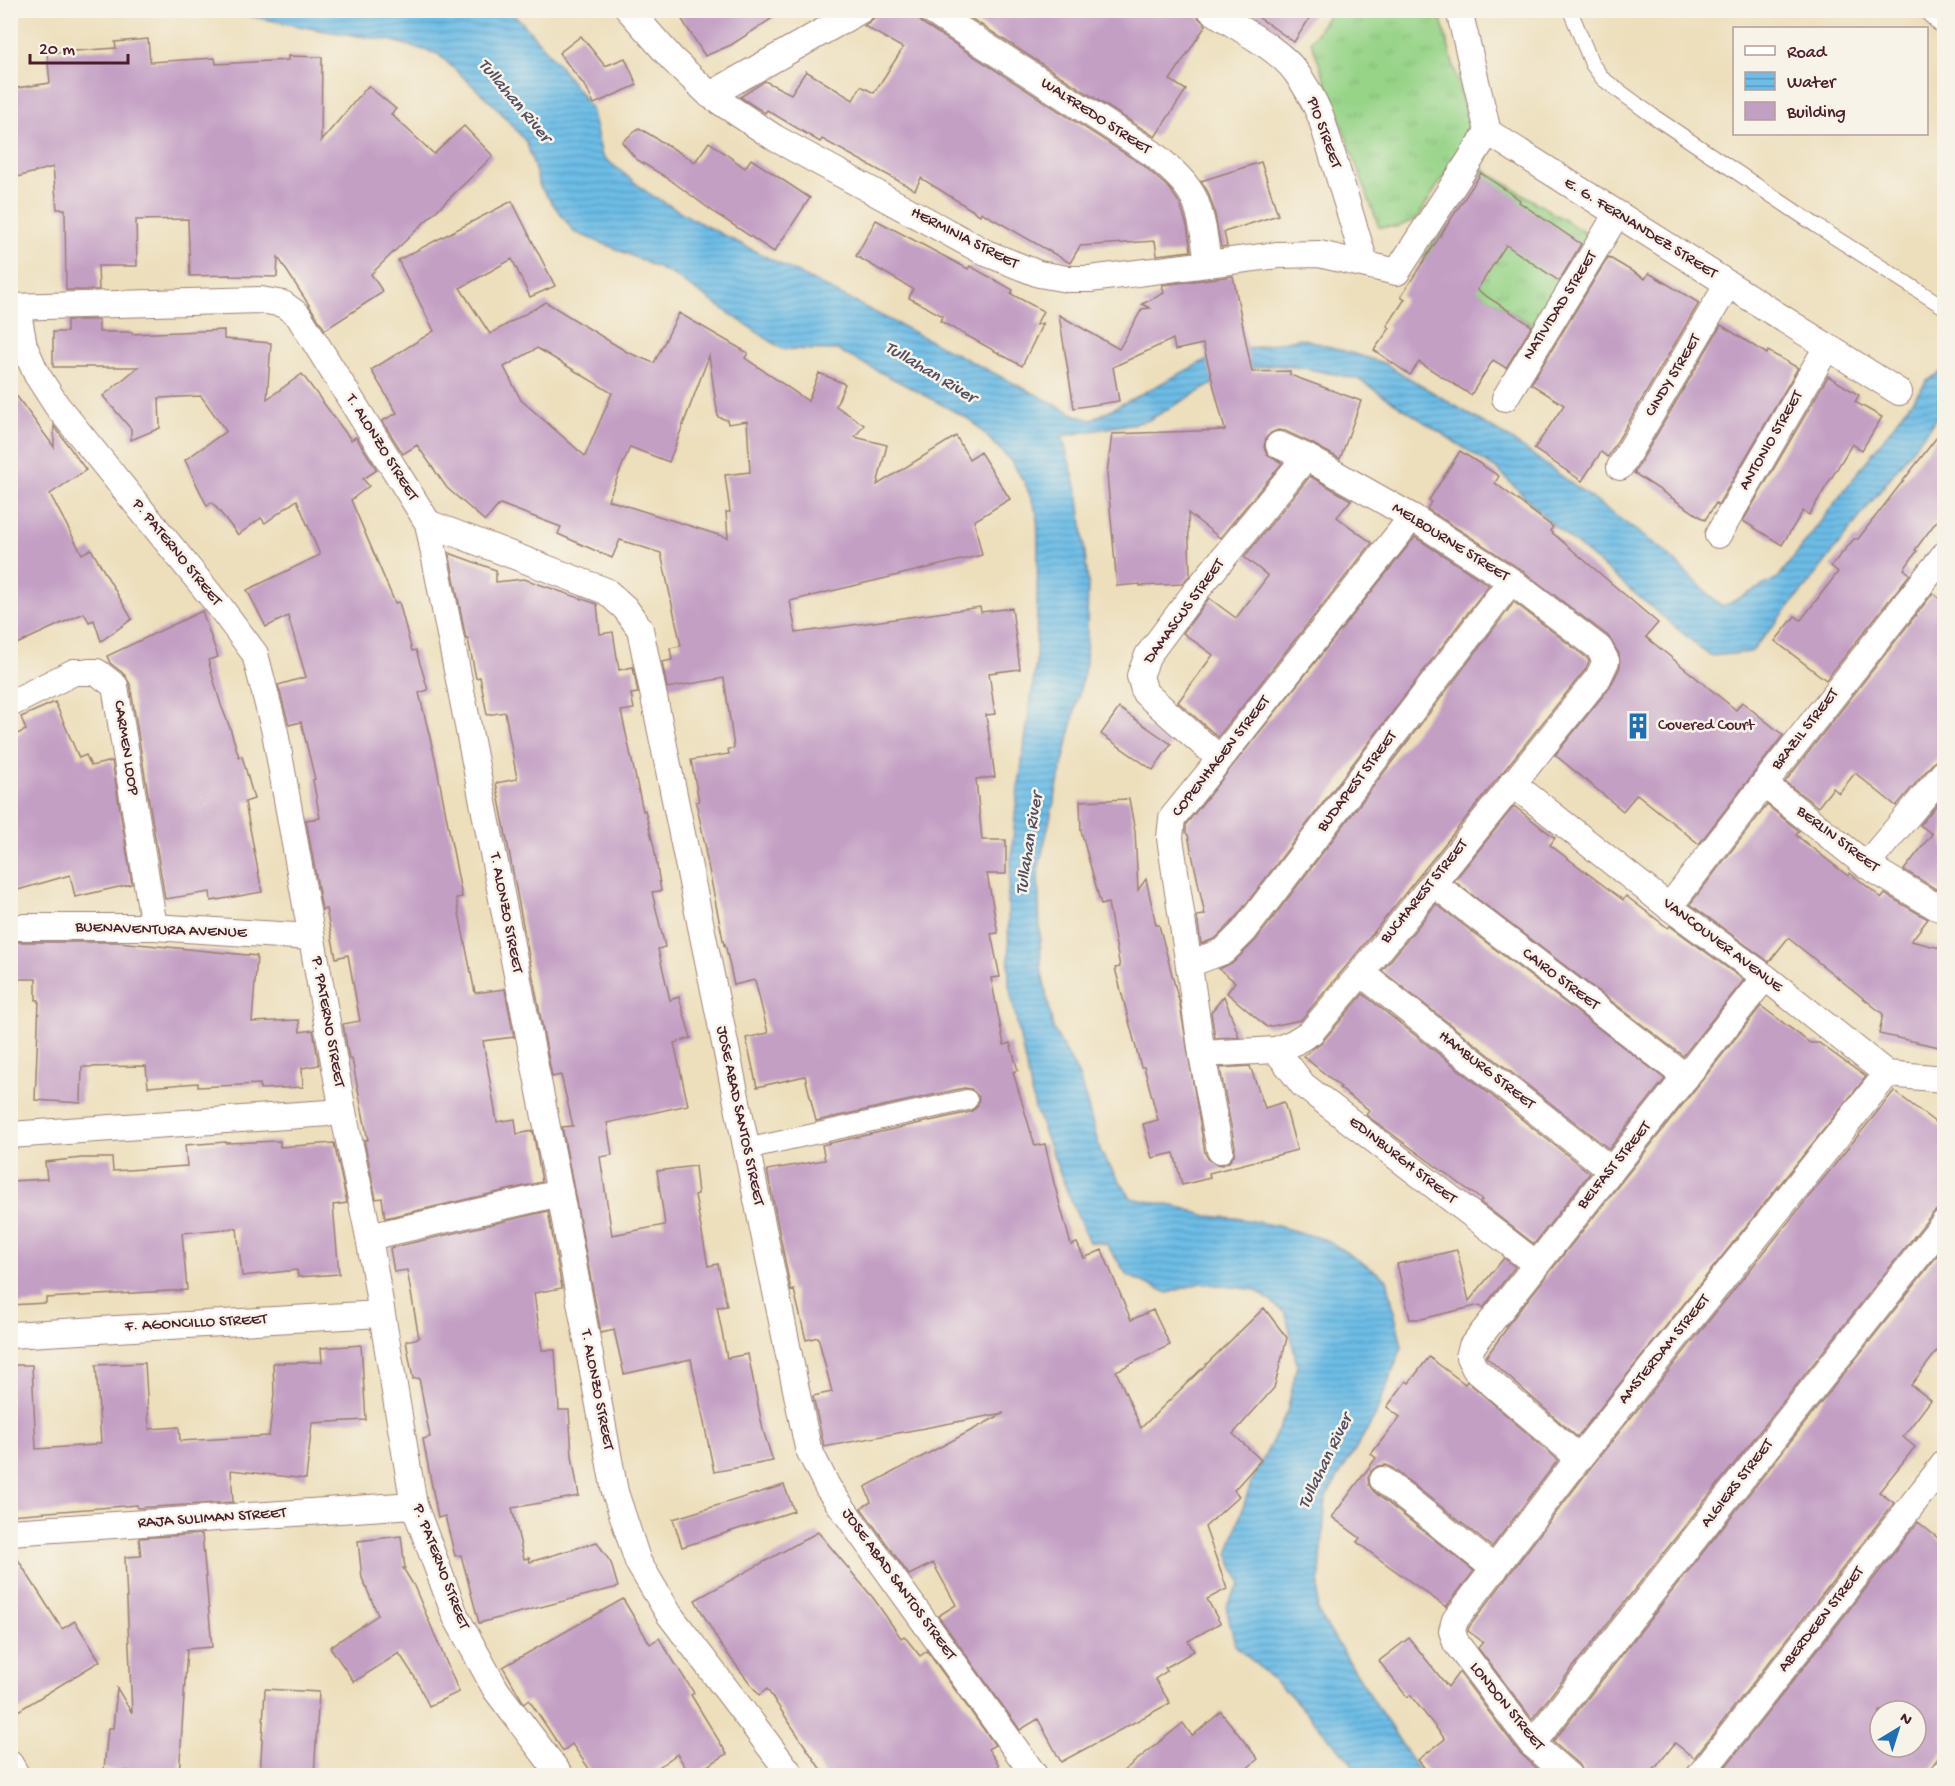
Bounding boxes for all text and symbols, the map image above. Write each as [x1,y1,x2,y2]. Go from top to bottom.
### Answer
scale bar [30,27,128,65]
legend [1733,27,1928,135]
text: 20 m [39,40,75,61]
text: Road [1787,43,1828,64]
water label: Tullahan River [473,55,557,150]
text: Water [1787,73,1837,94]
street label: WALFREDO STREET [1036,74,1154,160]
street label: PIO STREET [1301,94,1345,172]
text: Building [1786,103,1846,124]
street label: E. G. FERNANDEZ STREET [1560,174,1721,284]
street label: HERMINIA STREET [907,204,1022,275]
street label: NATIVIDAD STREET [1520,247,1603,364]
street label: CINDY STREET [1642,331,1706,421]
water label: Tullahan River [881,338,983,410]
street label: ANTONIO STREET [1736,387,1809,494]
street label: T. ALONZO STREET [340,390,422,506]
street label: P. PATERNO STREET [126,495,226,611]
street label: MELBOURNE STREET [1388,499,1513,587]
street label: DAMASCUS STREET [1140,555,1230,669]
street label: BRAZIL STREET [1768,685,1844,775]
street label: COPENHAGEN STREET [1169,692,1276,821]
street label: CARMEN LOOP [108,699,142,797]
building icon: Covered Court [1623,711,1653,741]
place label: Covered Court [1658,717,1756,736]
street label: BUDAPEST STREET [1313,727,1403,837]
water label: Tullahan River [1012,788,1049,896]
street label: BERLIN STREET [1791,802,1883,878]
street label: BUCHAREST STREET [1377,835,1473,949]
street label: T. ALONZO STREET [484,850,526,976]
street label: VANCOUVER AVENUE [1657,894,1787,998]
street label: BUENAVENTURA AVENUE [74,918,248,944]
street label: CAIRO STREET [1518,945,1603,1016]
street label: P. PATERNO STREET [306,954,348,1090]
street label: JOSE ABAD SANTOS STREET [711,1025,767,1208]
street label: HAMBURG STREET [1434,1027,1539,1115]
street label: EDINBURGH STREET [1344,1113,1460,1209]
street label: BELFAST STREET [1573,1118,1657,1214]
street label: AMSTERDAM STREET [1615,1291,1715,1409]
street label: F. AGONCILLO STREET [123,1311,268,1337]
street label: T. ALONZO STREET [575,1327,617,1453]
water label: Tullahan River [1294,1408,1360,1513]
street label: ALGIERS STREET [1698,1435,1779,1532]
street label: P. PATERNO STREET [407,1501,473,1633]
street label: RAJA SULIMAN STREET [137,1504,288,1534]
street label: JOSE ABAD SANTOS STREET [837,1505,960,1665]
street label: ABERDEEN STREET [1775,1563,1870,1677]
street label: LONDON STREET [1465,1659,1548,1756]
north arrow [1868,1699,1928,1759]
text: N [1895,1709,1915,1731]

